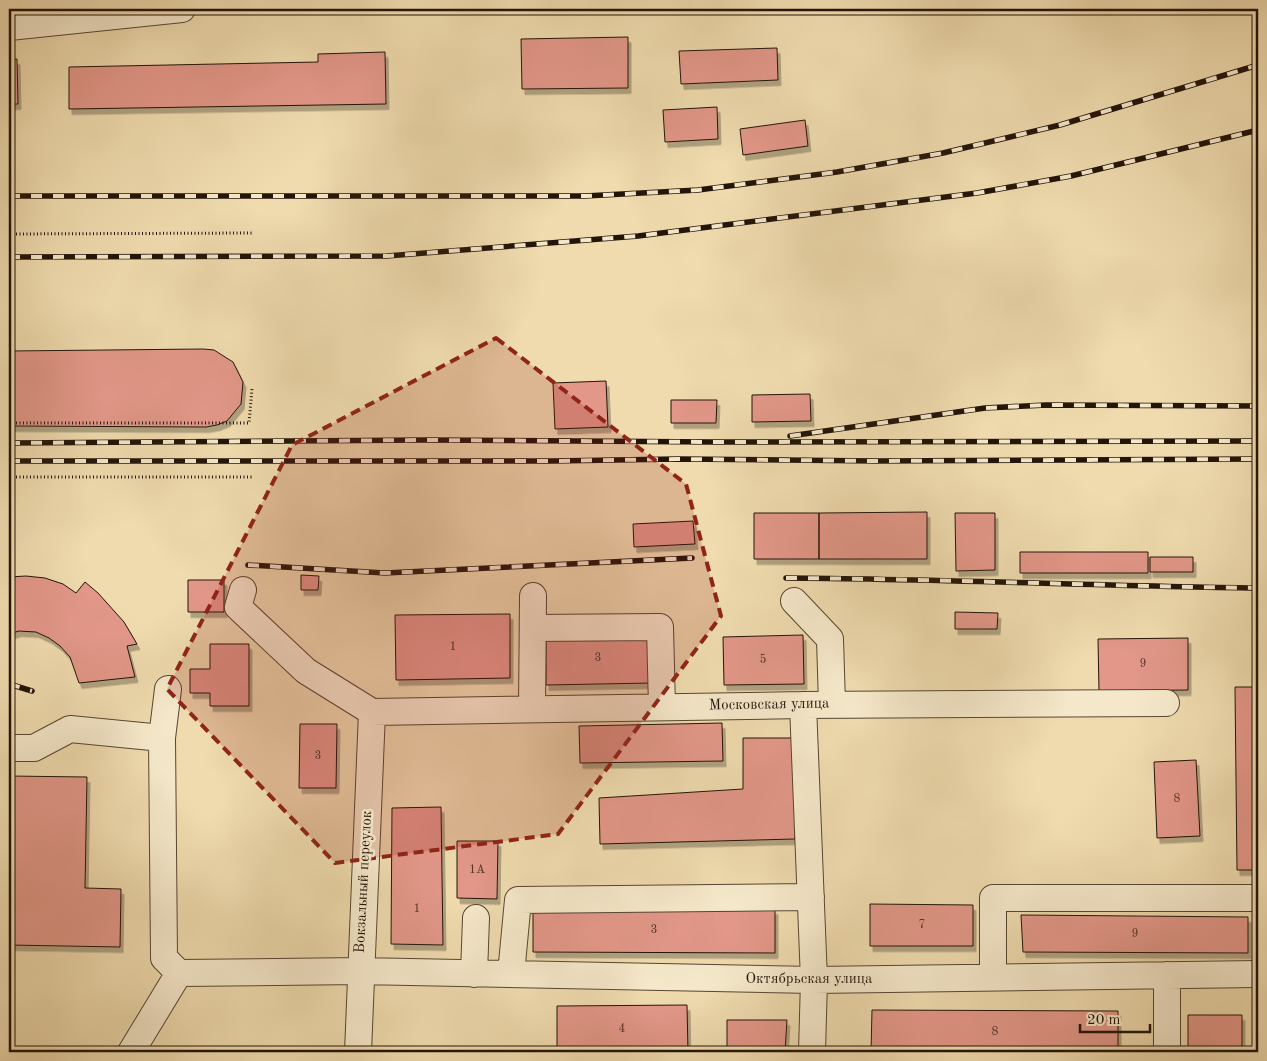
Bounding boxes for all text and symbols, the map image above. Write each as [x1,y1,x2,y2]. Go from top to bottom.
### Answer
house number: 1 [450,641,456,653]
house number: 3 [595,652,601,664]
house number: 5 [760,653,767,666]
house number: 9 [1140,658,1146,670]
street label: Московская улица [709,696,830,714]
house number: 3 [315,750,321,762]
house number: 8 [1174,793,1181,805]
street label: Вокзальный переулок [353,810,375,954]
house number: 1А [469,864,485,876]
house number: 1 [414,903,420,915]
house number: 7 [919,919,925,931]
house number: 3 [651,924,657,936]
house number: 9 [1132,928,1138,940]
street label: Октябрьская улица [746,972,873,987]
scale bar [1080,1001,1150,1033]
text: 20 m [1087,1013,1121,1028]
house number: 4 [619,1023,626,1035]
house number: 8 [992,1026,999,1038]

